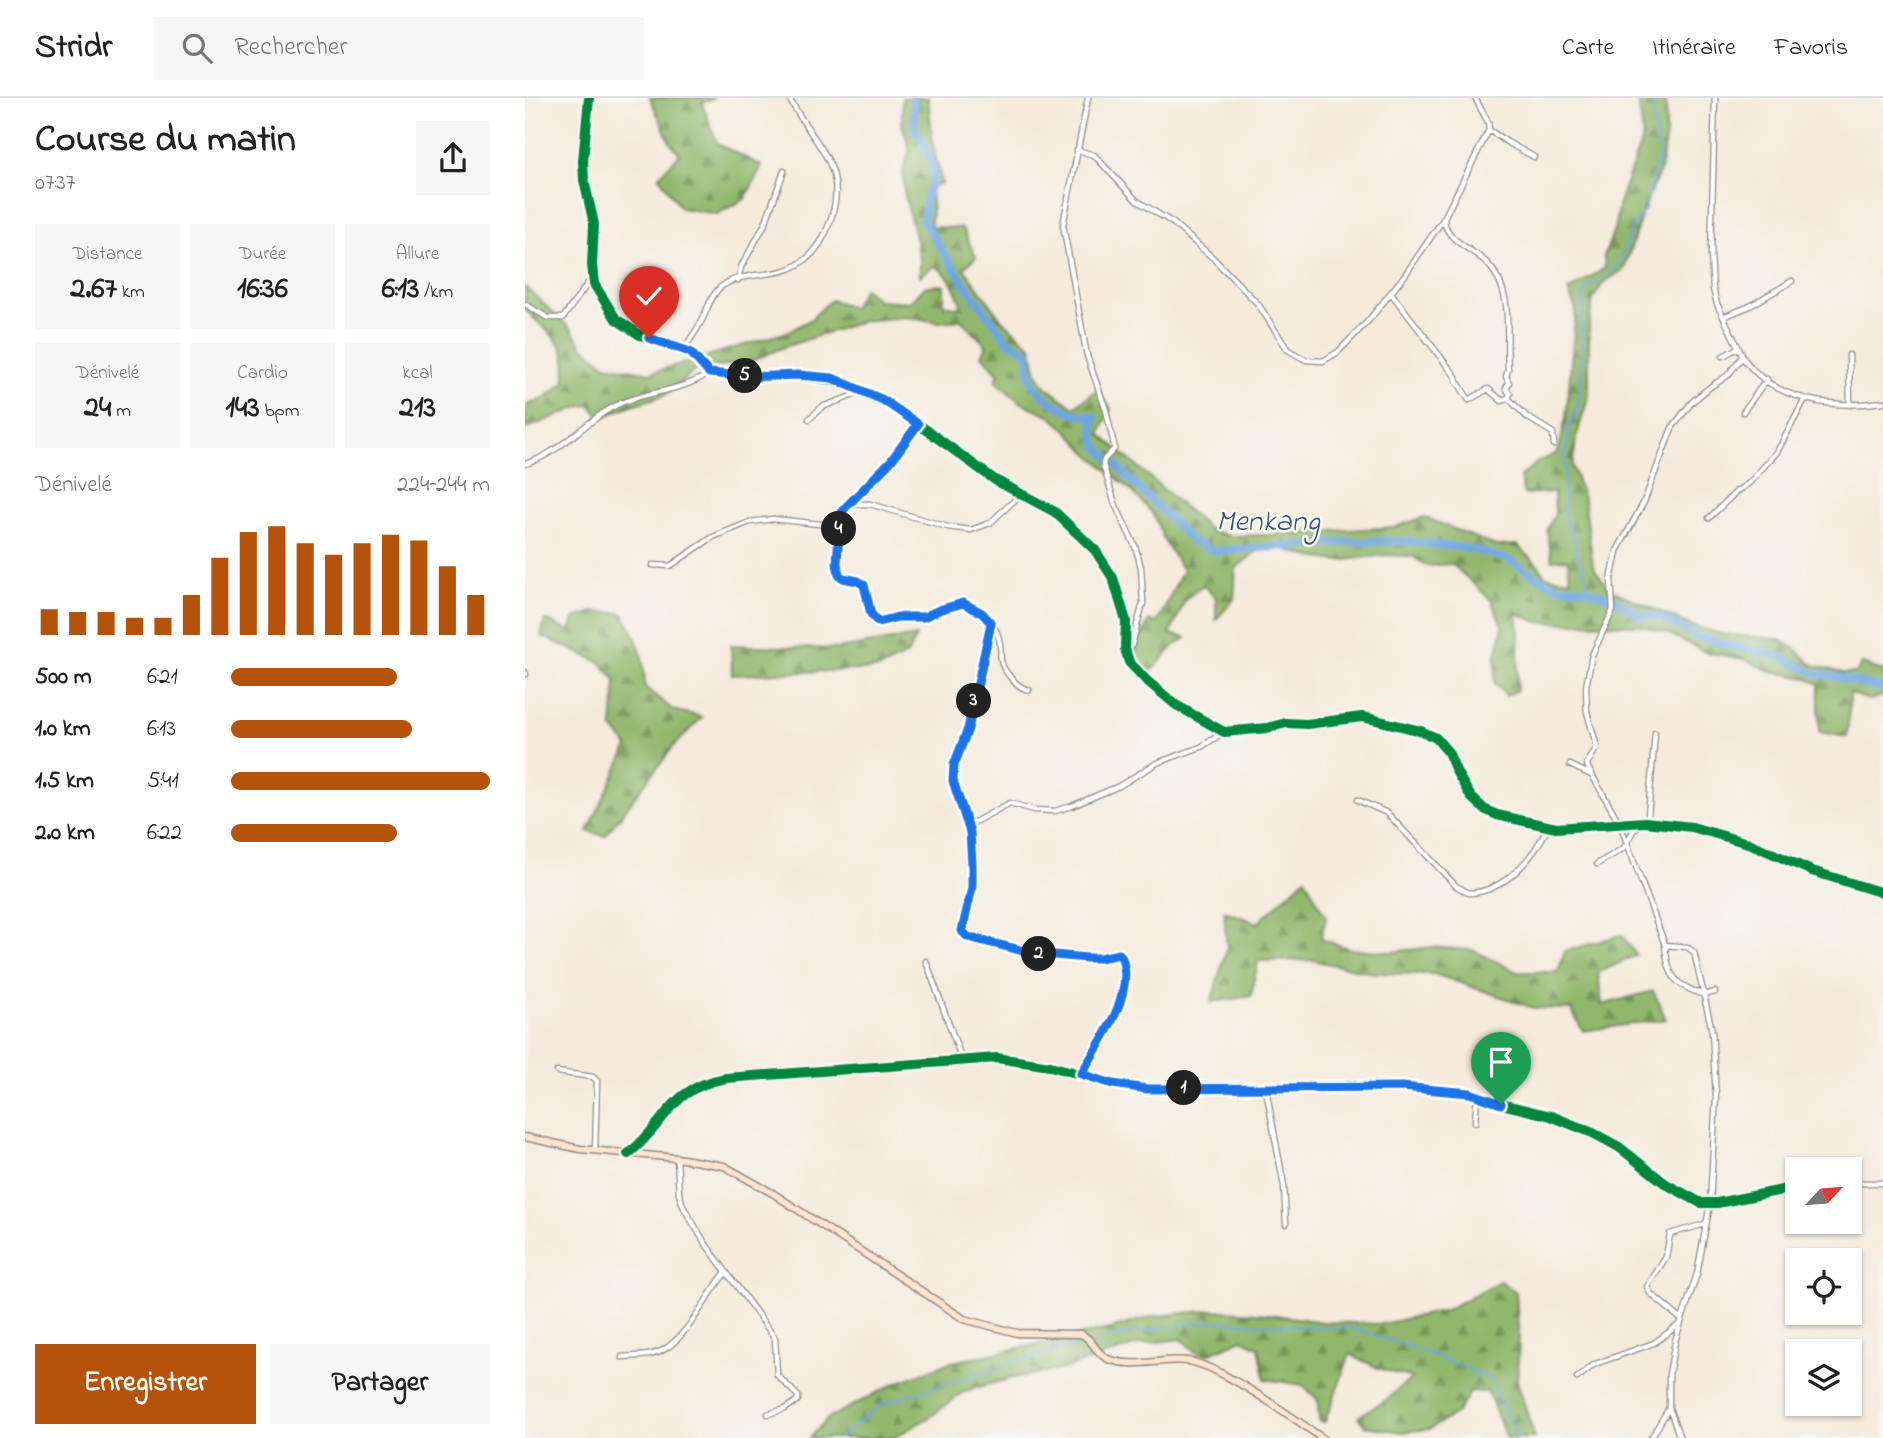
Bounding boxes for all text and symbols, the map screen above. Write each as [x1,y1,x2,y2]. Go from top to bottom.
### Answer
search box [154,17,644,80]
text: Stridr [35,24,112,72]
icon: search [178,29,216,67]
text: Rechercher [234,29,347,67]
text: Carte [1562,31,1614,66]
text: Itinéraire [1652,31,1736,66]
text: Favoris [1774,31,1848,66]
text: Course du matin [35,113,296,169]
button: share [416,121,490,195]
text: 07:37 [35,167,75,200]
text: Distance [73,241,143,268]
text: Durée [239,241,286,268]
text: Allure [396,241,439,268]
pin [619,266,679,338]
text: 2.67 [70,268,117,312]
text: 16:36 [237,268,288,312]
text: 6:13 [382,268,419,312]
icon: check [630,277,668,315]
text: km [117,279,145,306]
text: /km [419,279,453,306]
pin: 5 [727,358,763,394]
text: Dénivelé [76,360,139,387]
text: Cardio [237,360,288,387]
text: kcal [402,360,433,387]
text: 5 [739,362,750,389]
text: 24 [84,387,111,431]
text: 143 [225,387,260,431]
text: 213 [399,387,436,431]
text: m [111,398,131,425]
text: bpm [260,398,300,425]
text: Dénivelé [35,469,112,502]
text: 224–244 m [397,469,490,502]
water label: Menkang [1216,501,1321,545]
pin: 4 [821,512,857,546]
text: 4 [835,515,842,542]
text: 500 m [35,661,92,694]
text: 6:21 [147,661,178,694]
pin: 3 [957,684,991,718]
text: 3 [970,687,977,714]
text: 1.0 km [35,713,91,746]
text: 6:13 [147,713,176,746]
text: 1.5 km [35,765,94,798]
text: 5:41 [147,765,179,798]
text: 2.0 km [35,817,95,850]
text: 6:22 [147,817,182,850]
pin: 2 [1021,936,1057,972]
text: 2 [1034,940,1043,967]
pin [1471,1032,1531,1104]
icon: arrive [1482,1043,1520,1081]
pin: 1 [1167,1070,1201,1105]
text: 1 [1180,1074,1187,1101]
north arrow [1785,1157,1862,1234]
map controls [1785,1157,1862,1416]
button: locate [1785,1248,1862,1325]
button: layers [1785,1339,1862,1416]
button: Enregistrer [35,1344,256,1424]
button: Partager [270,1344,490,1424]

